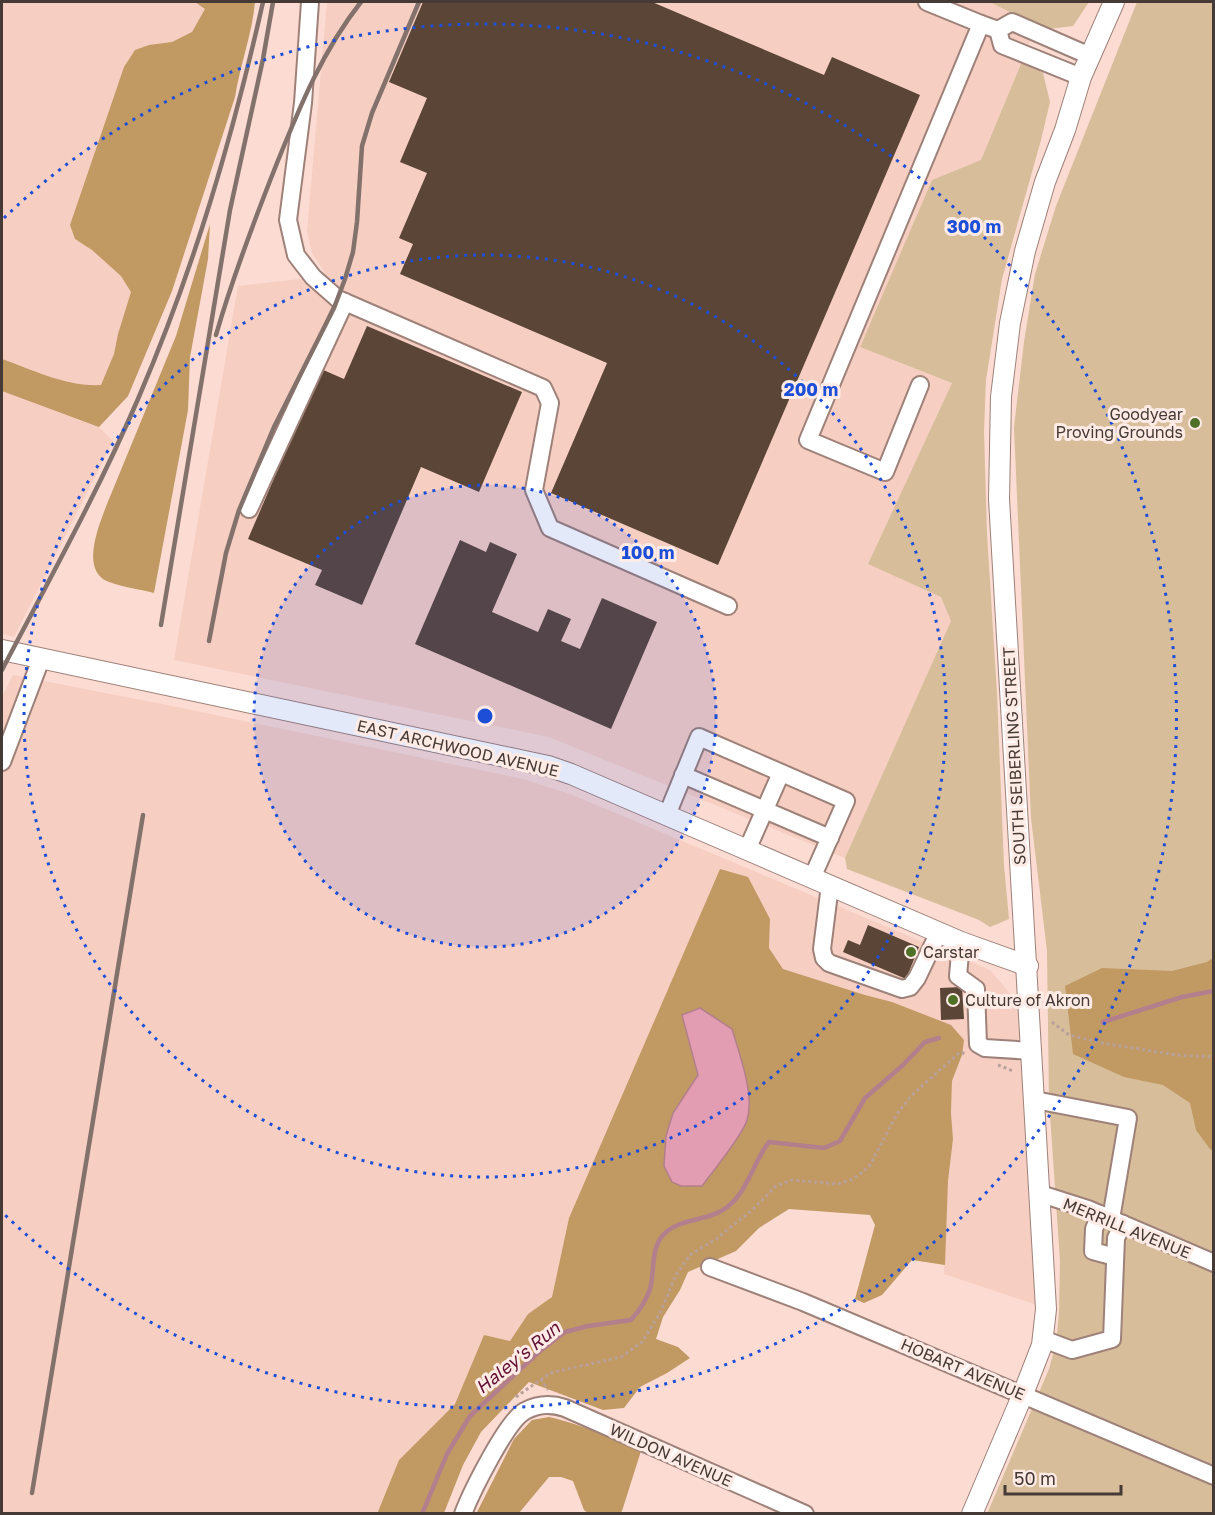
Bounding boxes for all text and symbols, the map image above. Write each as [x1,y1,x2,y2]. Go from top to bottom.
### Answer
text: 300 m [947,215,1001,237]
text: 200 m [784,378,838,400]
place label: Goodyear Proving Grounds [1055,404,1183,442]
marker: Goodyear Proving Grounds [1188,416,1202,430]
text: 100 m [622,541,674,563]
street label: SOUTH SEIBERLING STREET [998,646,1030,866]
centre of rings [475,706,495,726]
street label: EAST ARCHWOOD AVENUE [355,715,561,781]
place label: Carstar [923,942,979,962]
marker: Carstar [904,945,918,959]
place label: Culture of Akron [965,990,1090,1010]
marker: Culture of Akron [946,993,960,1007]
street label: MERRILL AVENUE [1060,1193,1194,1263]
water label: Haley's Run [471,1316,565,1398]
street label: HOBART AVENUE [898,1334,1028,1404]
street label: WILDON AVENUE [607,1419,735,1491]
scale bar [1005,1458,1120,1496]
text: 50 m [1014,1467,1056,1489]

